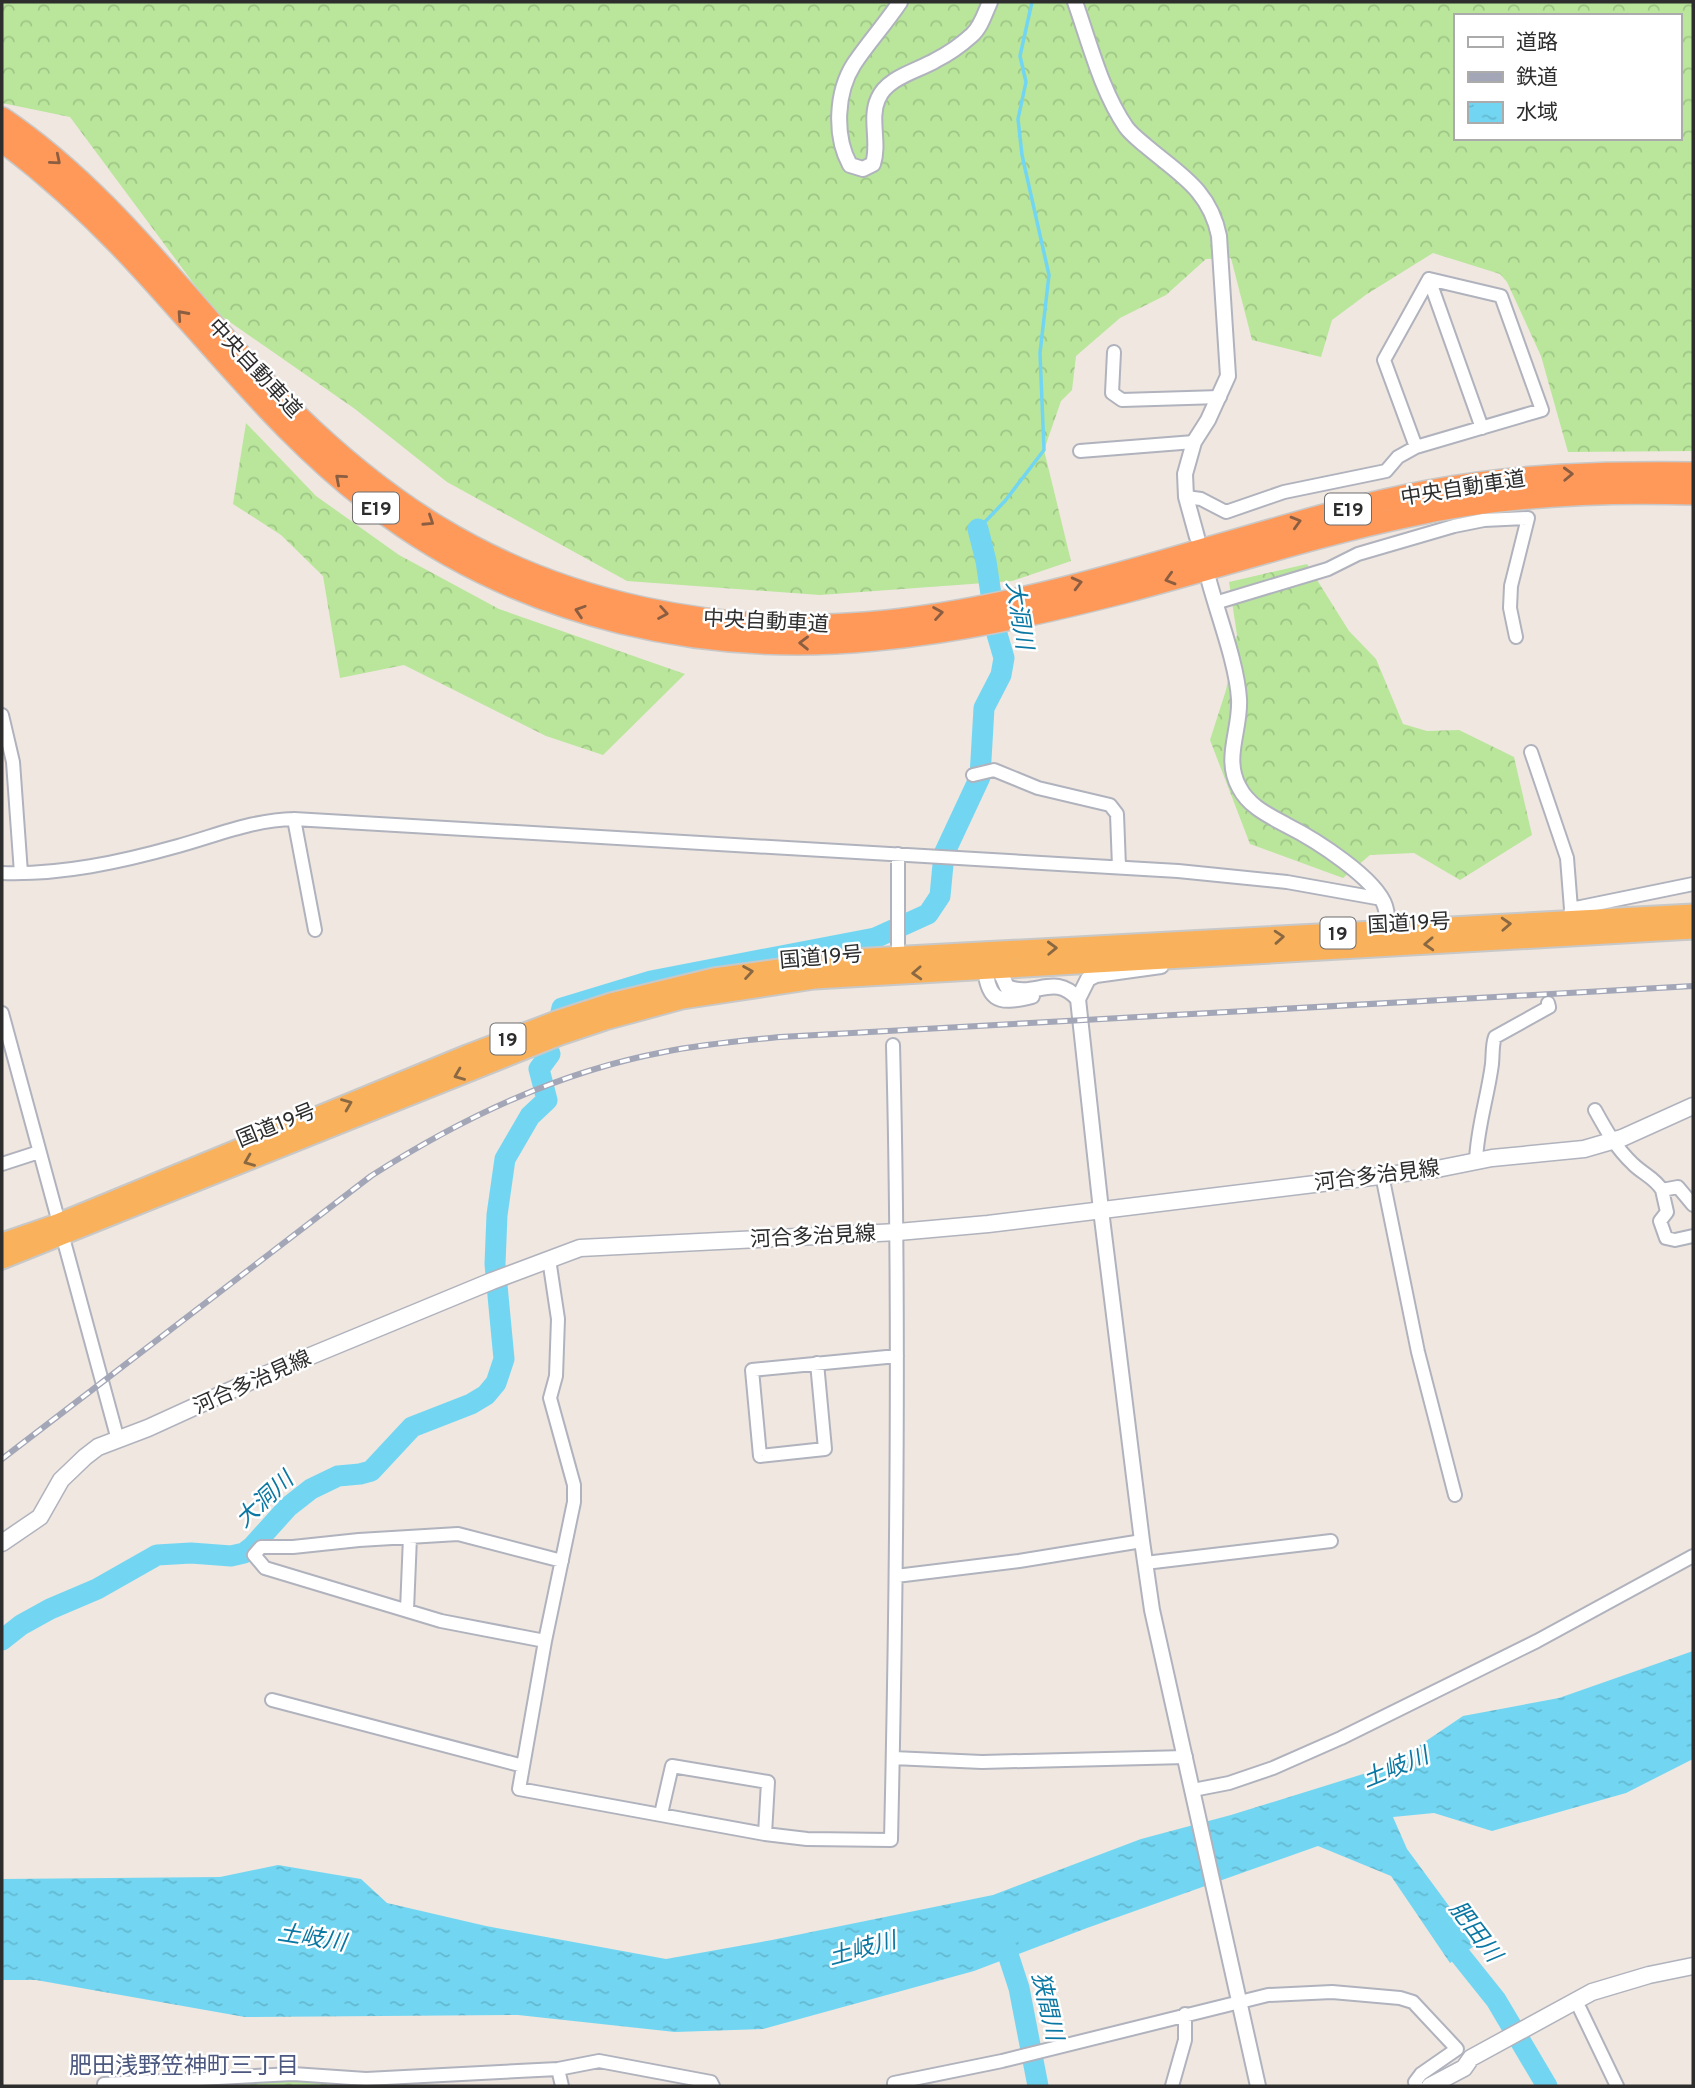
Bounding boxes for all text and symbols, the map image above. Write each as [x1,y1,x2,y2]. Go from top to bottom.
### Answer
legend [1454,14,1681,140]
text: 道路 [1516,30,1558,57]
text: 鉄道 [1516,65,1558,92]
text: 水域 [1516,100,1558,127]
one-way arrow [48,151,61,164]
one-way arrow [178,310,190,323]
street label: 中央自動車道 [201,314,307,424]
street label: 中央自動車道 [1399,466,1528,513]
one-way arrow [1563,466,1574,481]
one-way arrow [335,475,348,487]
road number: E19 [353,492,399,524]
road number: E19 [1325,494,1371,524]
one-way arrow [422,513,435,526]
one-way arrow [1290,515,1302,530]
one-way arrow [1164,571,1176,586]
one-way arrow [1071,577,1083,591]
water label: 大洞川 [998,579,1038,655]
one-way arrow [657,604,669,619]
one-way arrow [575,605,587,620]
street label: 中央自動車道 [702,606,830,639]
one-way arrow [932,606,943,621]
one-way arrow [799,635,809,651]
street label: 国道19号 [1367,909,1451,940]
road number: 19 [1320,917,1356,948]
one-way arrow [1501,917,1512,932]
one-way arrow [1274,930,1285,945]
one-way arrow [1424,937,1435,952]
one-way arrow [1047,940,1057,956]
street label: 国道19号 [778,941,864,976]
one-way arrow [742,965,754,980]
one-way arrow [911,965,922,980]
road number: 19 [490,1023,526,1054]
one-way arrow [454,1067,466,1081]
street label: 国道19号 [233,1098,320,1155]
one-way arrow [340,1099,352,1113]
one-way arrow [243,1153,255,1167]
street label: 河合多治見線 [1313,1155,1441,1198]
street label: 河合多治見線 [749,1221,877,1254]
street label: 河合多治見線 [190,1345,316,1421]
water label: 大洞川 [231,1465,303,1535]
water label: 土岐川 [1359,1742,1436,1796]
water label: 肥田川 [1442,1896,1508,1971]
water label: 土岐川 [275,1920,351,1960]
water label: 土岐川 [826,1927,903,1973]
water label: 狭間川 [1024,1970,1068,2046]
district label: 肥田浅野笠神町三丁目 [69,2053,299,2082]

